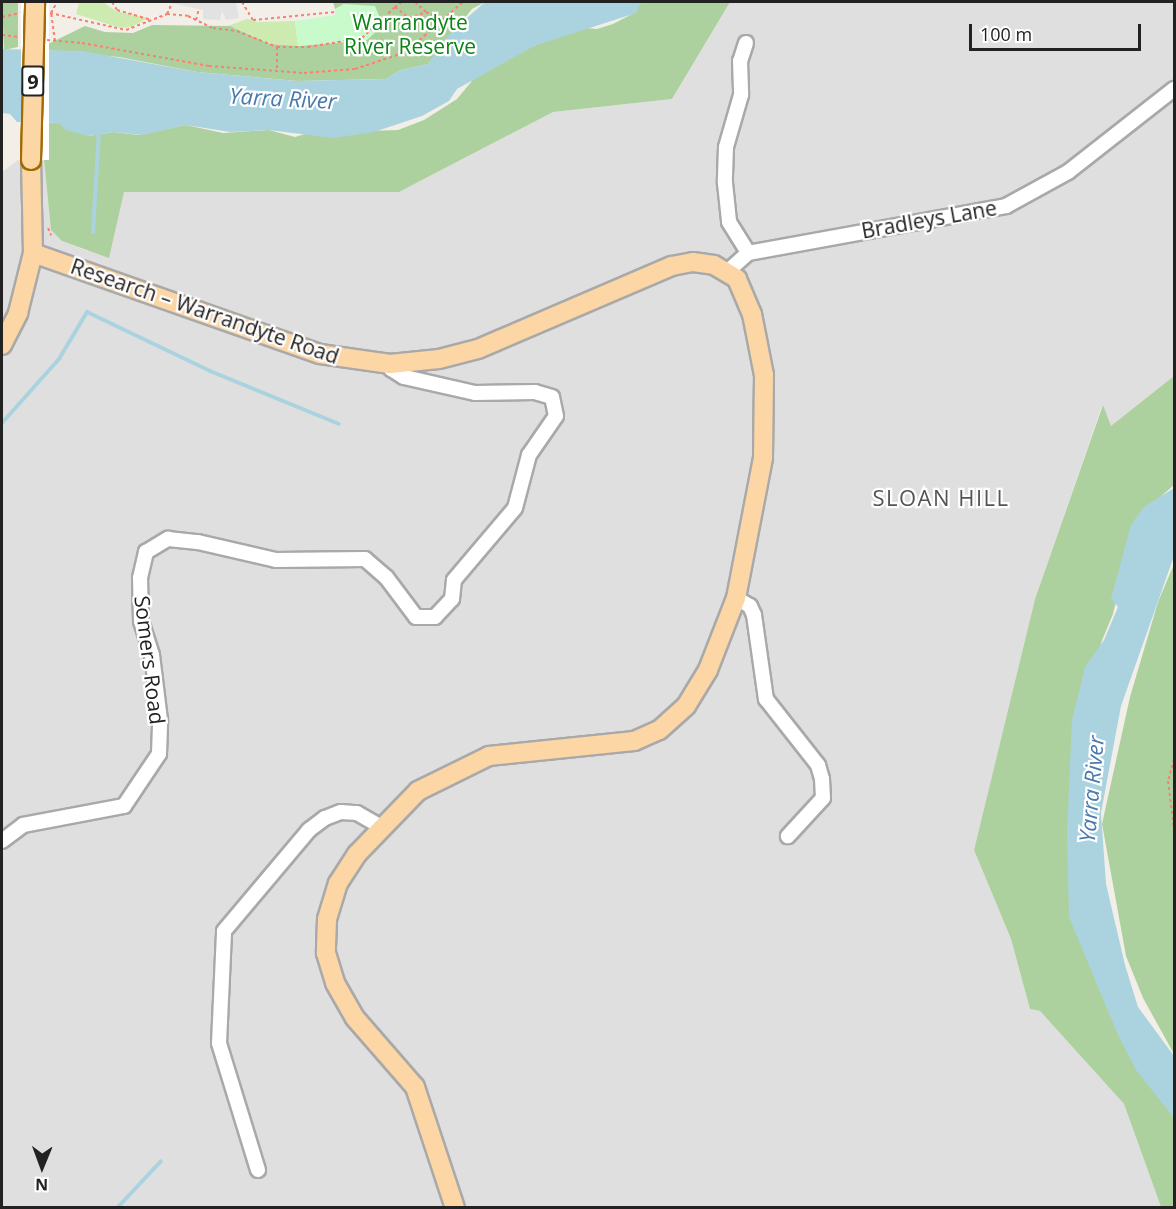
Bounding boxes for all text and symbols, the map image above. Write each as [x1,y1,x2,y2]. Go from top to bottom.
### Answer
park label: Warrandyte River Reserve [344,9,476,59]
scale bar [972,12,1144,50]
text: 100 m [980,22,1032,46]
road number: 9 [21,64,45,98]
water label: Yarra River [229,82,337,114]
street label: Bradleys Lane [859,195,999,243]
street label: Research – Warrandyte Road [68,253,342,369]
district label: SLOAN HILL [872,485,1010,511]
street label: Somers Road [130,594,170,726]
water label: Yarra River [1073,735,1109,843]
north arrow [12,1137,72,1197]
text: N [35,1174,48,1196]

